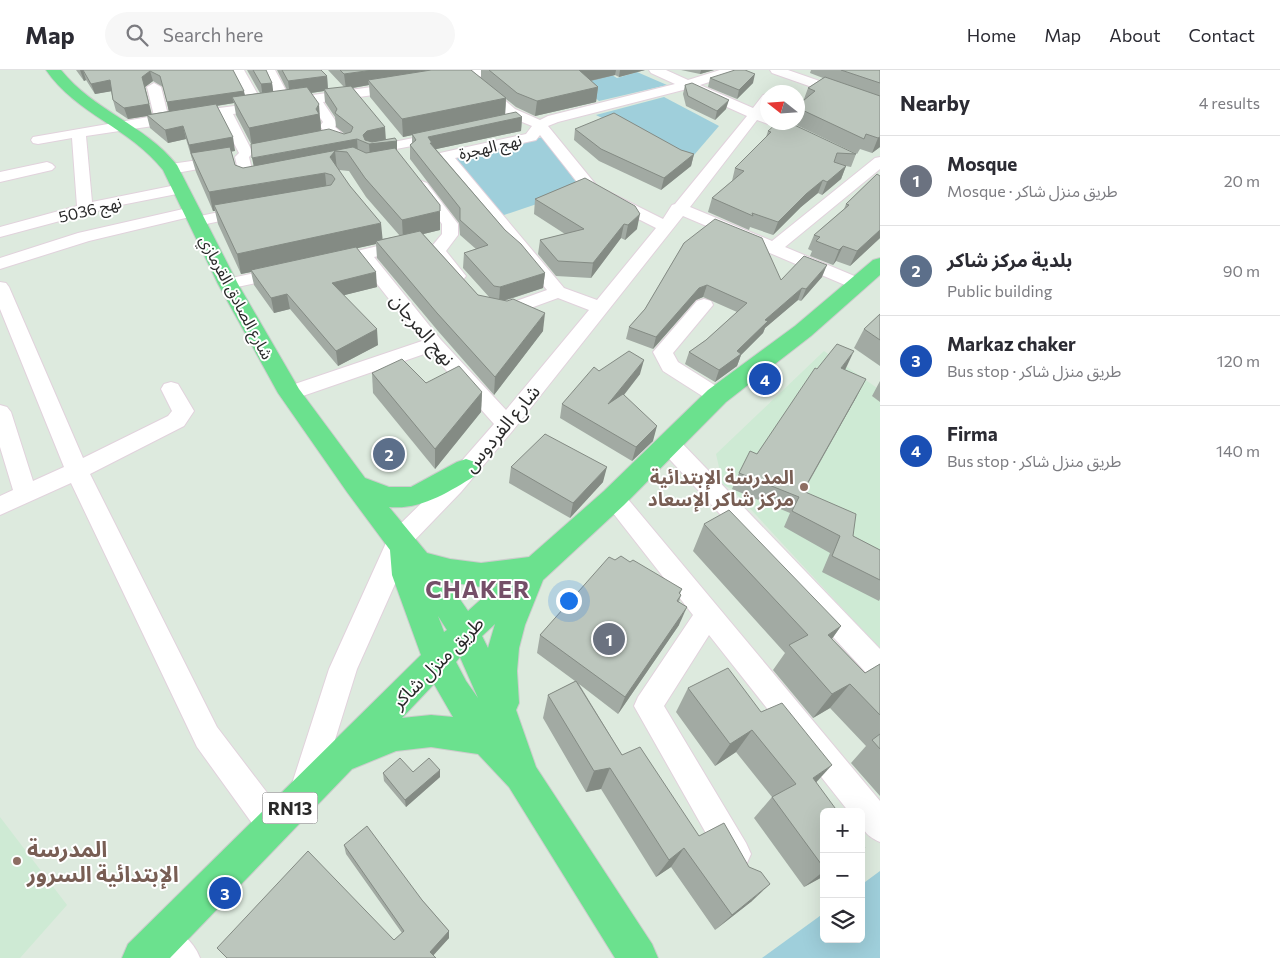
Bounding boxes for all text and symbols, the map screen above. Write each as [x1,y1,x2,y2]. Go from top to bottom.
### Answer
search box [105,12,455,57]
text: Map [25,20,75,49]
icon: search [123,21,151,49]
text: Search here [163,23,263,46]
text: Home [967,24,1016,46]
text: Map [1044,24,1081,46]
text: About [1109,24,1161,46]
text: Contact [1189,24,1255,46]
north arrow [760,85,805,130]
text: Nearby [900,90,970,115]
text: 4 results [1199,93,1260,112]
street label: نهج الهجرة [457,130,524,166]
text: Mosque [947,152,1017,175]
text: 1 [912,171,920,190]
text: 20 m [1224,171,1260,190]
text: Mosque · طريق منزل شاكر [947,181,1118,200]
street label: نهج 5036 [57,192,124,230]
street label: شارع الصادق القرمازي [193,232,278,364]
text: بلدية مركز شاكر [947,248,1072,271]
text: 2 [911,261,921,280]
text: 90 m [1223,261,1260,280]
text: Public building [947,281,1052,300]
street label: نهج المرجان [383,288,460,373]
text: Markaz chaker [947,332,1076,355]
text: 3 [911,351,921,370]
text: 120 m [1217,351,1260,370]
pin: 4 [749,360,781,398]
text: Bus stop · طريق منزل شاكر [947,361,1121,380]
street label: شارع الفردوس [458,380,547,478]
text: Firma [947,422,998,445]
pin: 2 [373,435,405,473]
text: 4 [911,441,921,460]
text: 140 m [1216,441,1260,460]
text: Bus stop · طريق منزل شاكر [947,451,1121,470]
place label: المدرسة الإبتدائية مركز شاكر الإسعاد [648,465,794,512]
marker: المدرسة الإبتدائية مركز شاكر الإسعاد [798,481,810,493]
district label: CHAKER [425,574,531,603]
your location [556,588,582,614]
street label: طريق منزل شاكر [385,611,489,714]
pin: 1 [593,620,625,658]
road number: RN13 [262,792,318,824]
map controls [820,808,865,943]
button: + [820,808,865,853]
place label: المدرسة الإبتدائية السرور [26,835,179,890]
button: − [820,853,865,898]
marker: المدرسة الإبتدائية السرور [11,855,23,867]
pin: 3 [209,874,241,912]
button: layers [820,898,865,943]

